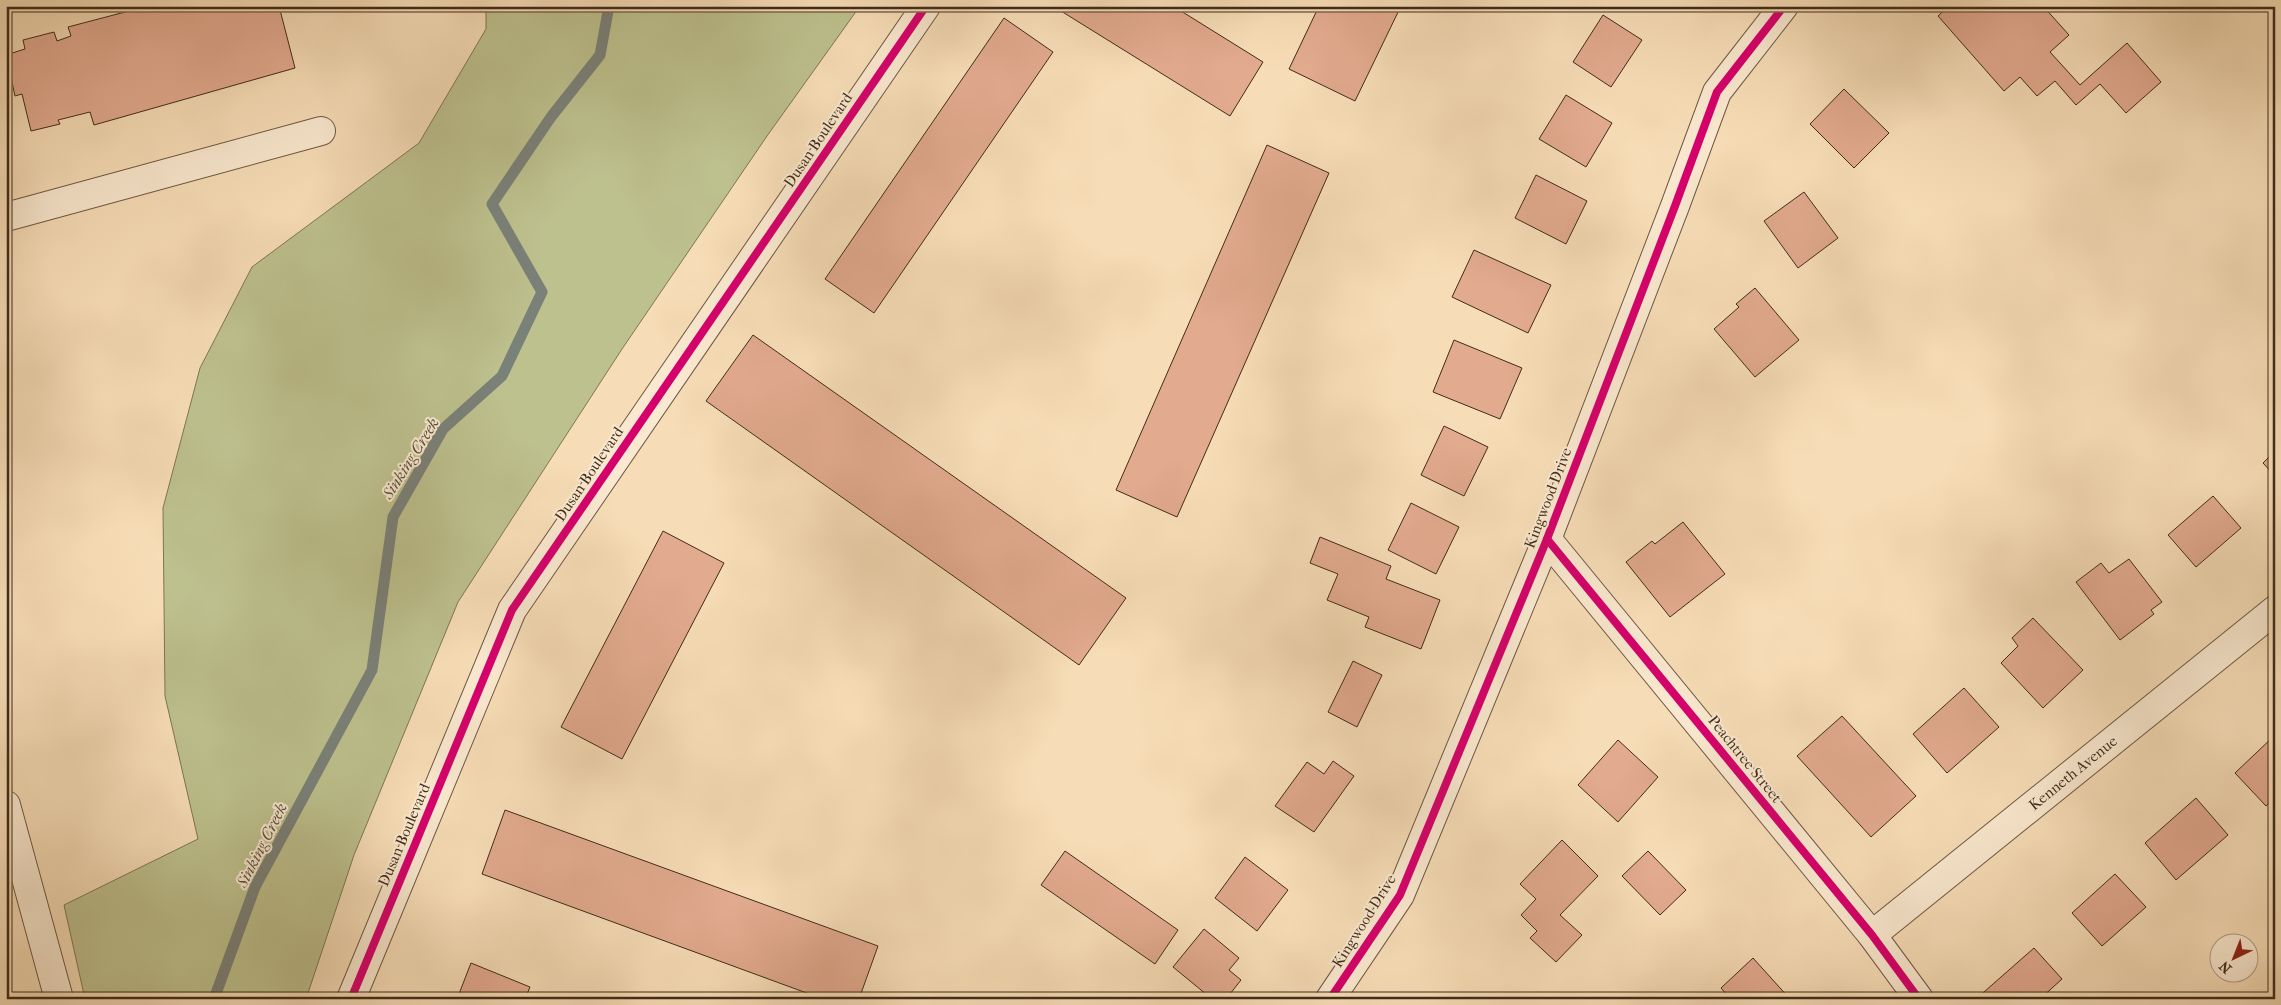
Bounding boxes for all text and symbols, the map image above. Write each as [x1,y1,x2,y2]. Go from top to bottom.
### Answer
street label: Dusan Boulevard [780,89,857,191]
water label: Sinking Creek [377,414,443,503]
street label: Dusan Boulevard [551,423,628,525]
street label: Kingwood Drive [1521,445,1576,551]
street label: Peachtree Street [1704,712,1786,807]
street label: Kenneth Avenue [2025,732,2121,814]
street label: Dusan Boulevard [374,780,434,889]
water label: Sinking Creek [232,800,291,892]
street label: Kingwood Drive [1328,871,1400,971]
north arrow [2208,932,2258,982]
text: N [2216,957,2235,977]

